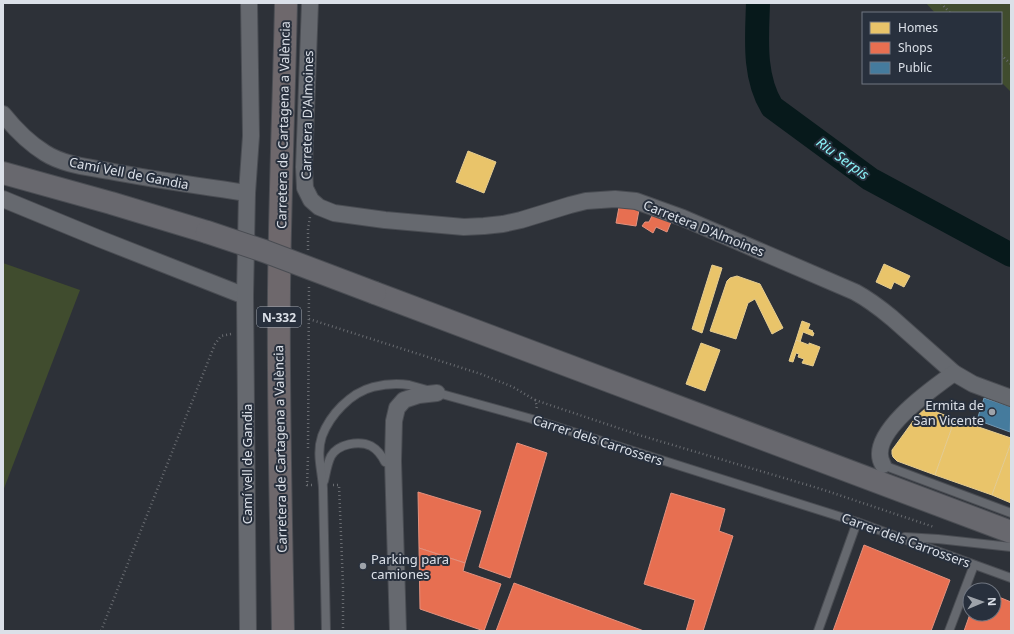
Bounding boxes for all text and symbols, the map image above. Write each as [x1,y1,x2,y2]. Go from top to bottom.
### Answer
legend [862,12,1002,84]
text: Homes [898,19,938,36]
street label: Carretera de Cartagena a València [272,21,294,229]
text: Shops [898,39,933,56]
street label: Carretera D'Almoines [297,50,317,180]
text: Public [898,59,932,76]
water label: Riu Serpis [813,132,873,184]
street label: Camí Vell de Gandia [68,153,190,193]
street label: Carretera D'Almoines [641,195,767,261]
road number: N-332 [257,307,301,327]
street label: Carretera de Cartagena a València [269,345,291,553]
place label: Ermita de San Vicente [913,396,984,429]
street label: Camí vell de Gandia [238,404,256,524]
marker: Ermita de San Vicente [987,407,997,417]
street label: Carrer dels Carrossers [531,410,665,470]
street label: Carrer dels Carrossers [839,508,973,572]
place label: Parking para camiones [371,550,449,583]
marker: Parking para camiones [358,561,368,571]
north arrow [962,582,1002,622]
text: N [985,597,1000,606]

